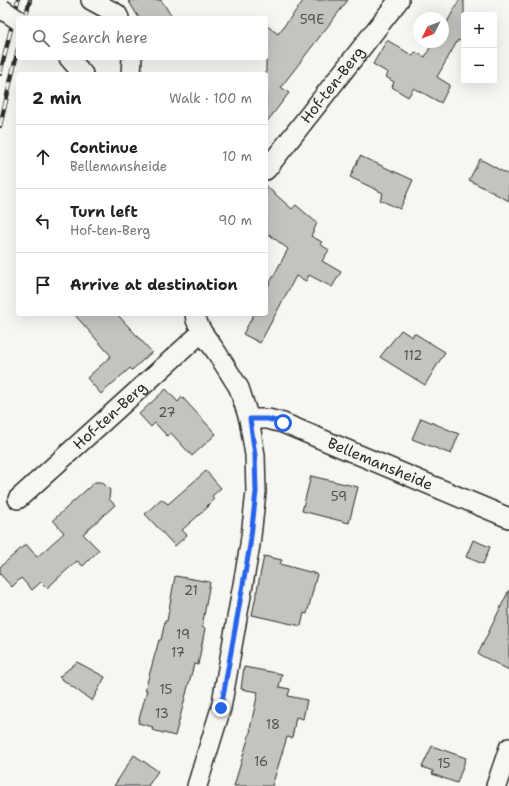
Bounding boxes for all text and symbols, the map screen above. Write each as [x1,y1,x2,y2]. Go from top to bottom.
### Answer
house number: 59E [300,11,324,28]
north arrow [413,12,449,48]
map controls [461,12,497,84]
button: + [461,12,497,48]
search box [16,16,268,60]
icon: search [30,27,52,49]
text: Search here [62,28,148,48]
street label: Hof-ten-Berg [296,42,369,128]
button: − [461,48,497,84]
text: 2 min [32,87,82,109]
text: Walk · 100 m [169,90,252,107]
text: Continue [70,138,138,158]
icon: ahead [32,146,54,168]
text: 10 m [222,148,252,165]
text: Bellemansheide [70,158,167,175]
text: Turn left [70,202,138,222]
icon: left [32,210,54,232]
text: 90 m [218,212,252,229]
text: Hof-ten-Berg [70,222,150,239]
icon: arrive [32,274,54,296]
text: Arrive at destination [70,275,238,295]
house number: 112 [404,347,422,364]
street label: Hof-ten-Berg [69,377,151,454]
house number: 27 [158,404,176,421]
route start [274,414,292,432]
street label: Bellemansheide [325,433,436,495]
house number: 59 [331,488,347,505]
house number: 21 [184,582,198,599]
house number: 19 [176,626,190,643]
house number: 17 [171,644,185,661]
house number: 15 [159,681,173,698]
route end [212,699,230,717]
house number: 13 [155,705,169,722]
house number: 18 [266,716,280,733]
house number: 16 [254,753,268,770]
house number: 15 [437,755,451,772]

